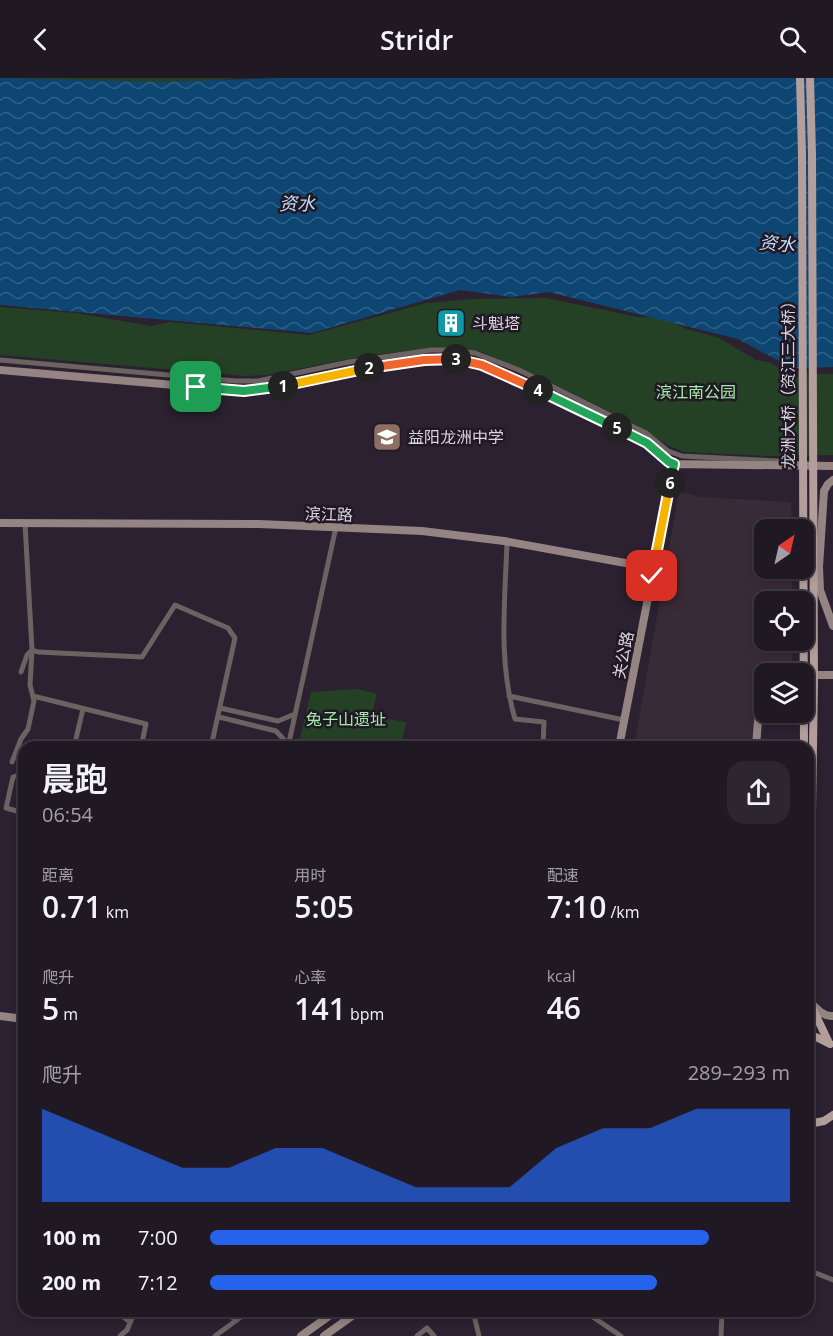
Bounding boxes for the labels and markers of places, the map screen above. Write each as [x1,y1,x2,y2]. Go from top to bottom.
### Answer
building icon: 斗魁塔 [435,307,467,339]
place label: 斗魁塔 [472,312,520,334]
pin: 3 [441,344,471,374]
pin: 2 [354,353,384,383]
pin [170,361,221,412]
pin: 1 [268,371,298,401]
pin: 4 [523,375,553,405]
pin: 5 [602,413,632,443]
school or university icon: 益阳龙洲中学 [371,421,403,453]
place label: 益阳龙洲中学 [408,426,504,448]
pin: 6 [655,468,685,498]
pin [626,550,677,601]

